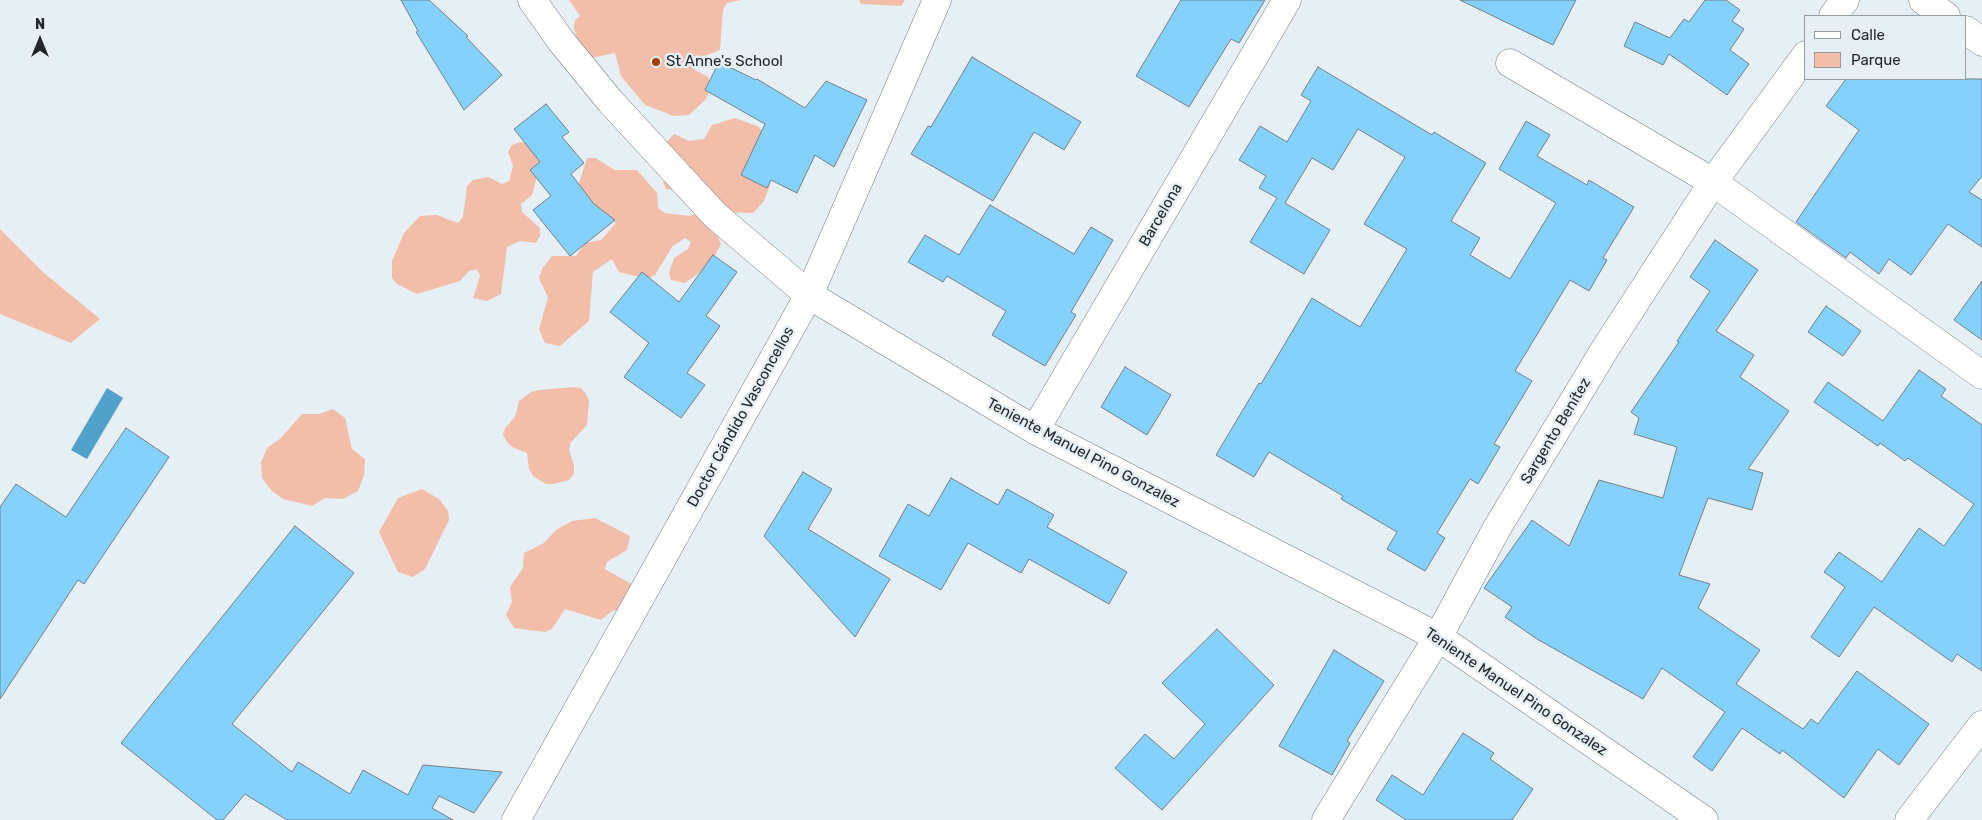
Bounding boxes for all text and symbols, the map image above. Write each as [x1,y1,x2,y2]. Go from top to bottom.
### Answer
north arrow [15,15,65,65]
legend [1804,15,1967,80]
text: N [35,16,45,33]
text: Calle [1851,26,1885,44]
text: Parque [1851,51,1901,69]
place label: St Anne's School [666,53,783,71]
marker: St Anne's School [650,56,662,68]
street label: Barcelona [1136,180,1186,250]
street label: Doctor Cándido Vasconcellos [684,324,798,510]
street label: Sargento Benítez [1517,375,1595,487]
street label: Teniente Manuel Pino Gonzalez [983,394,1183,512]
street label: Teniente Manuel Pino Gonzalez [1421,624,1611,760]

